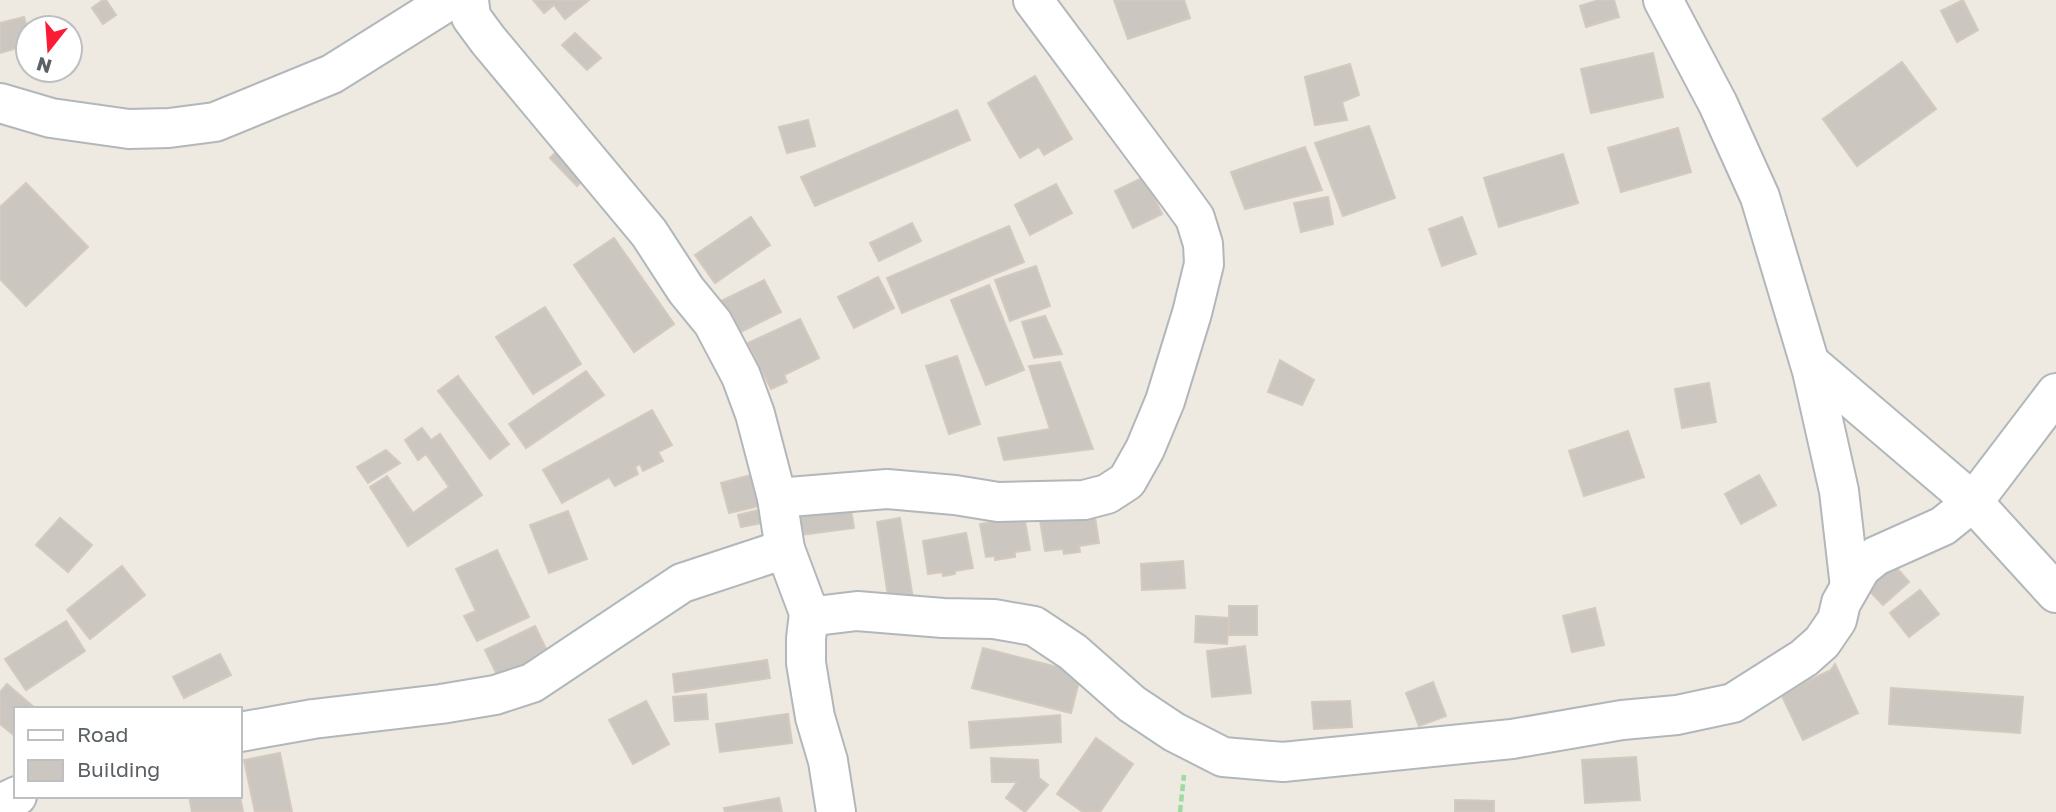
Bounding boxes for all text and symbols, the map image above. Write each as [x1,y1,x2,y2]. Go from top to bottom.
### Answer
north arrow [14,14,84,84]
text: N [34,53,54,79]
legend [14,707,242,798]
text: Road [77,721,128,747]
text: Building [77,756,160,782]

